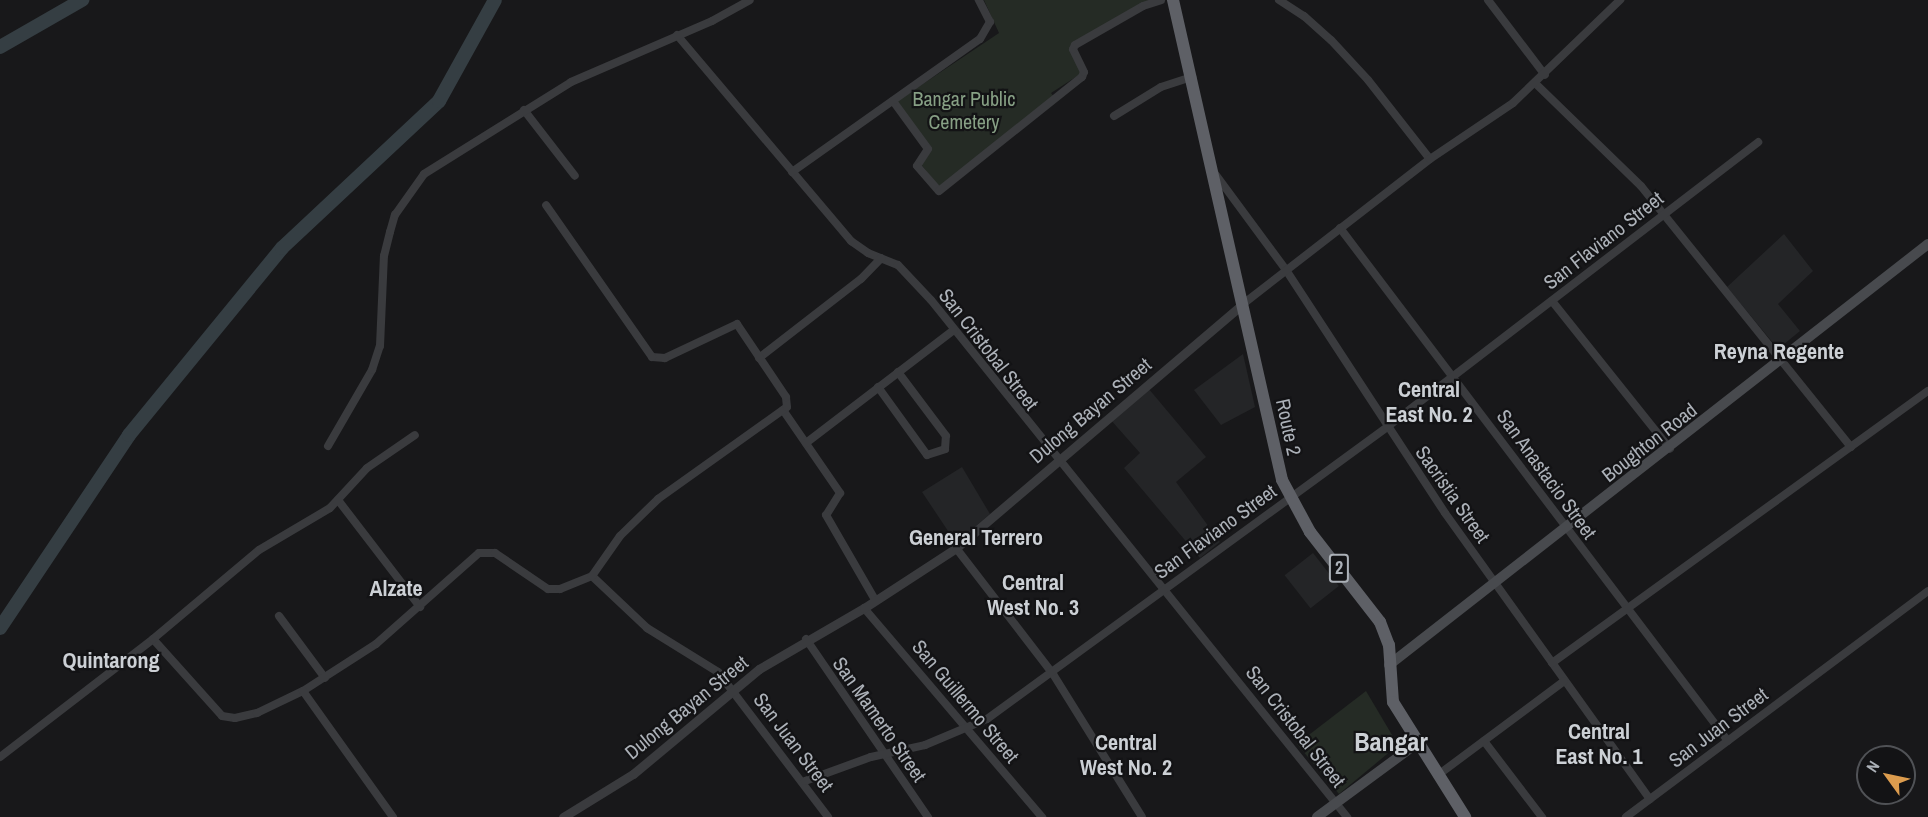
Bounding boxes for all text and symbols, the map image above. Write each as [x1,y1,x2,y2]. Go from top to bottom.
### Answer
park label: Bangar Public Cemetery [912,87,1016,134]
street label: San Flaviano Street [1538,186,1668,294]
street label: San Cristobal Street [934,283,1044,415]
district label: Reyna Regente [1714,339,1844,365]
street label: Dulong Bayan Street [1024,352,1156,468]
district label: Central East No. 2 [1385,376,1473,428]
street label: Route 2 [1271,396,1307,458]
street label: Boughton Road [1597,397,1701,487]
street label: San Anastacio Street [1492,404,1602,544]
street label: Sacristia Street [1411,441,1495,547]
street label: San Flaviano Street [1149,479,1281,583]
district label: General Terrero [909,525,1043,551]
road number: 2 [1328,553,1350,583]
district label: Central West No. 3 [987,569,1079,620]
district label: Alzate [369,576,423,602]
street label: San Guillermo Street [908,635,1024,767]
district label: Quintarong [62,648,160,674]
street label: Dulong Bayan Street [620,650,752,764]
street label: San Mamerto Street [828,652,932,786]
street label: San Cristobal Street [1241,660,1351,792]
street label: San Juan Street [1664,682,1772,772]
street label: San Juan Street [749,688,839,796]
district label: Central East No. 1 [1555,718,1643,770]
district label: Bangar [1354,726,1428,758]
district label: Central West No. 2 [1080,729,1172,780]
north arrow [1856,745,1916,805]
text: N [1861,756,1884,776]

